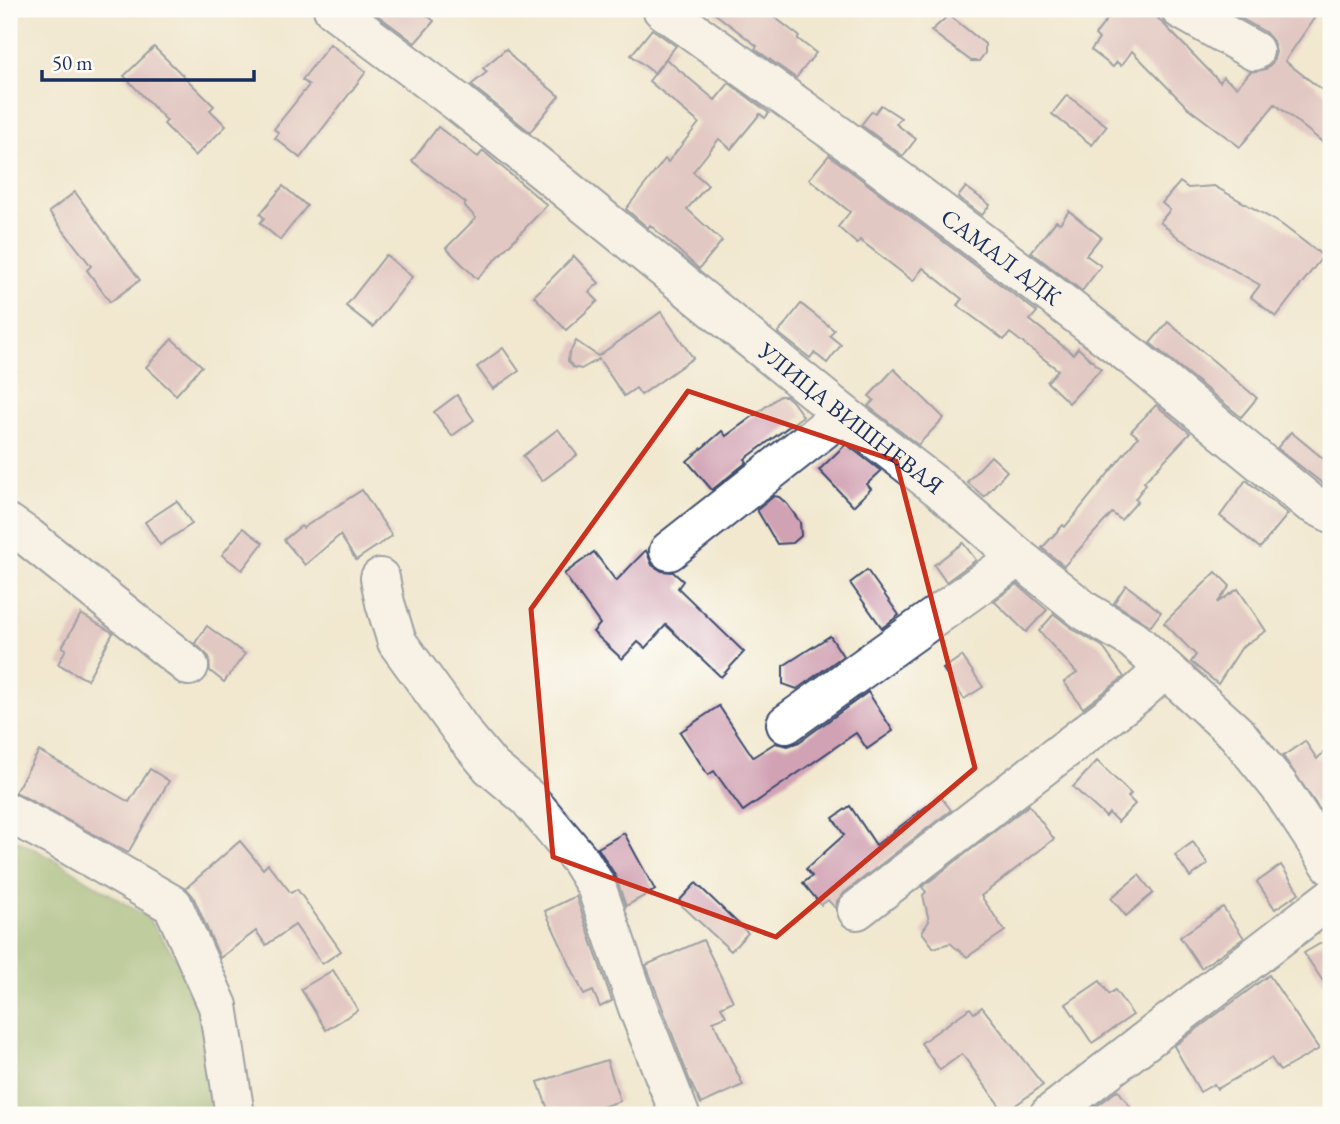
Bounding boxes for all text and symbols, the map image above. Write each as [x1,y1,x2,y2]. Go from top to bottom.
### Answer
scale bar [42,38,254,82]
text: 50 m [52,49,93,76]
street label: САМАЛ АДК [935,201,1068,312]
street label: УЛИЦА ВИШНЕВАЯ [751,335,950,501]

